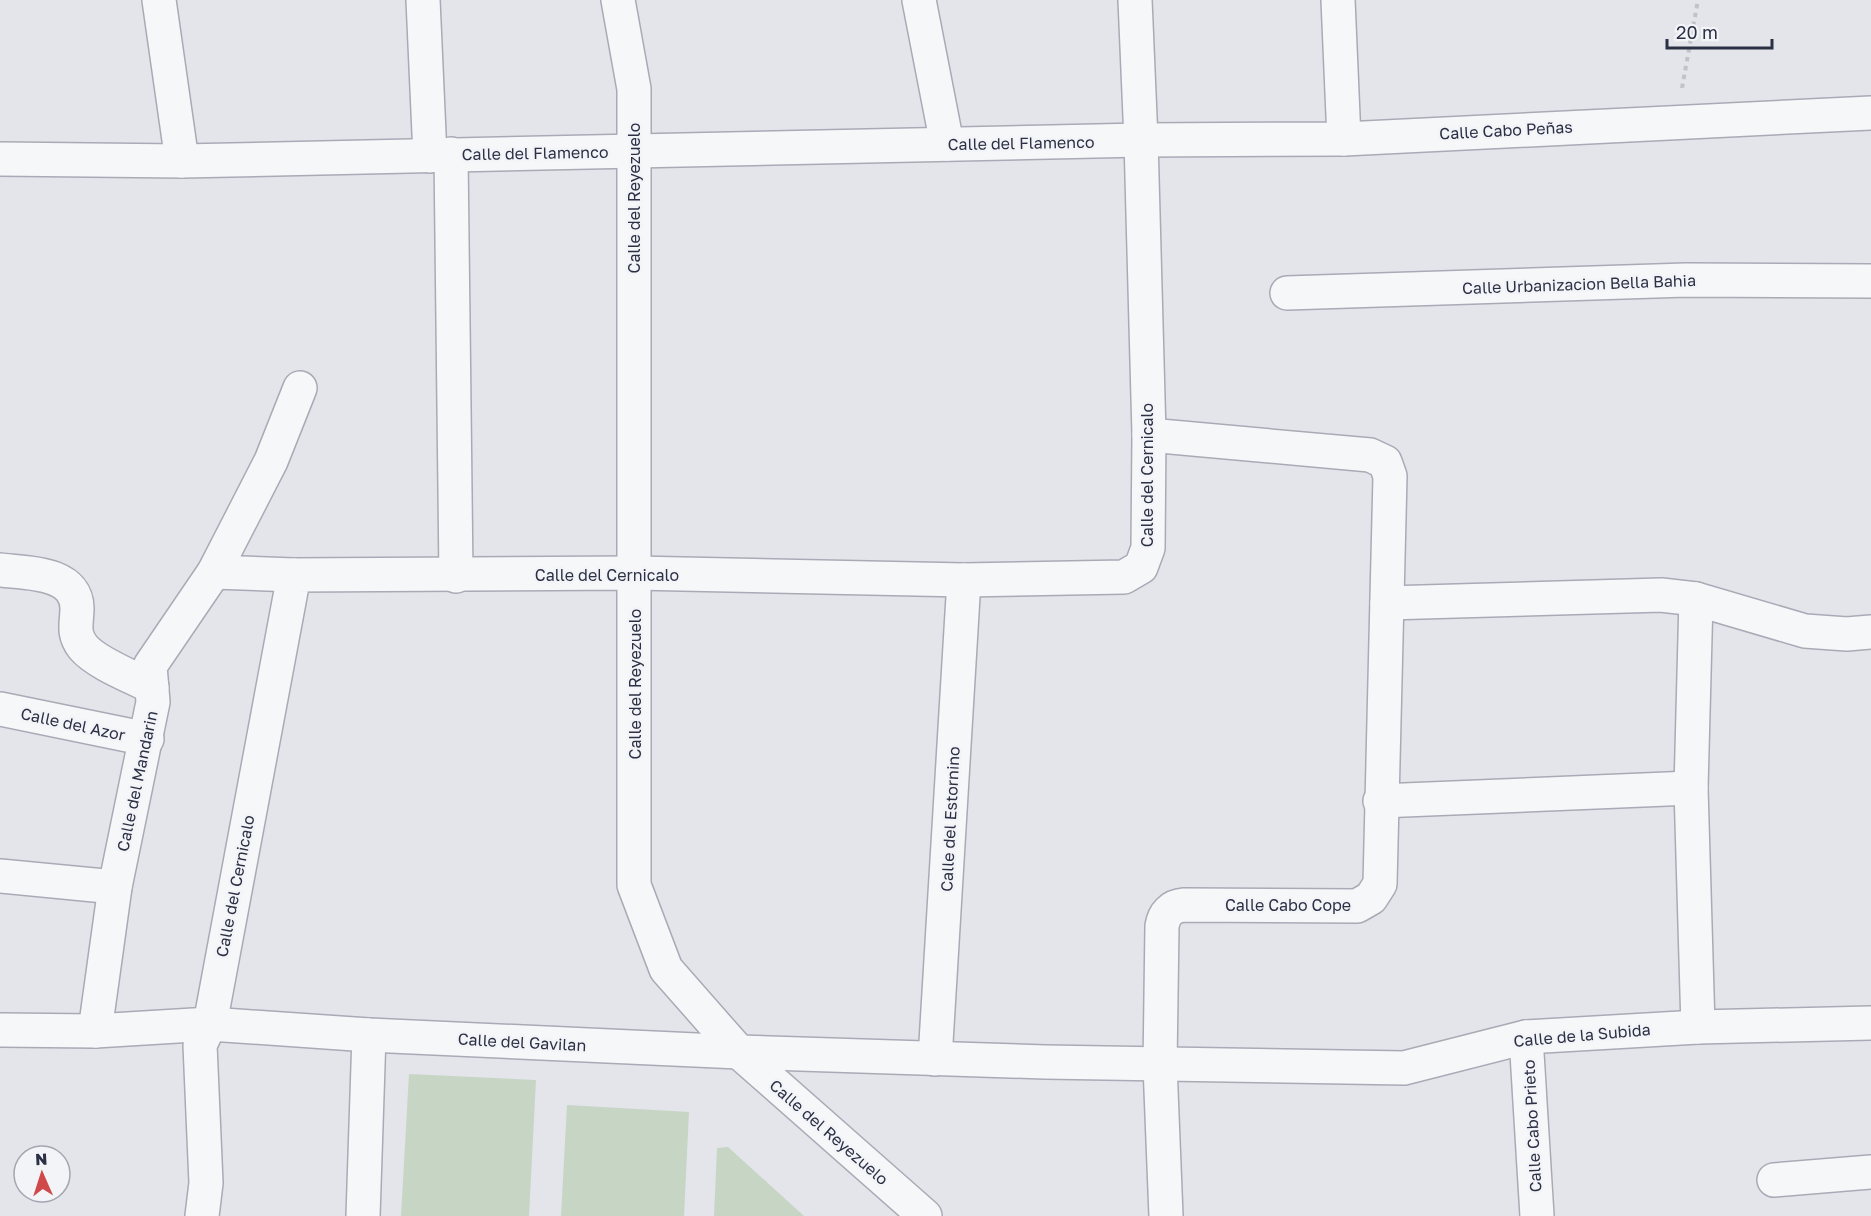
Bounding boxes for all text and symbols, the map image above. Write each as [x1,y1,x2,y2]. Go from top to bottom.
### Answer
scale bar [1667,12,1772,50]
text: 20 m [1676,21,1718,43]
street label: Calle Cabo Peñas [1439,117,1573,143]
street label: Calle del Reyezuelo [624,123,644,273]
street label: Calle del Flamenco [947,132,1095,154]
street label: Calle del Flamenco [461,142,609,164]
street label: Calle Urbanizacion Bella Bahia [1462,270,1696,298]
street label: Calle del Cernicalo [1137,403,1157,547]
street label: Calle del Cernicalo [535,565,679,585]
street label: Calle del Reyezuelo [625,609,645,759]
street label: Calle del Azor [19,703,127,745]
street label: Calle del Mandarin [112,709,162,853]
street label: Calle del Estornino [936,746,964,892]
street label: Calle del Cernicalo [211,813,259,959]
street label: Calle Cabo Cope [1225,895,1351,915]
street label: Calle de la Subida [1513,1019,1651,1051]
street label: Calle del Gavilan [457,1029,587,1055]
street label: Calle Cabo Prieto [1519,1059,1545,1193]
street label: Calle del Reyezuelo [766,1075,892,1189]
north arrow [12,1144,72,1204]
text: N [35,1149,48,1169]

